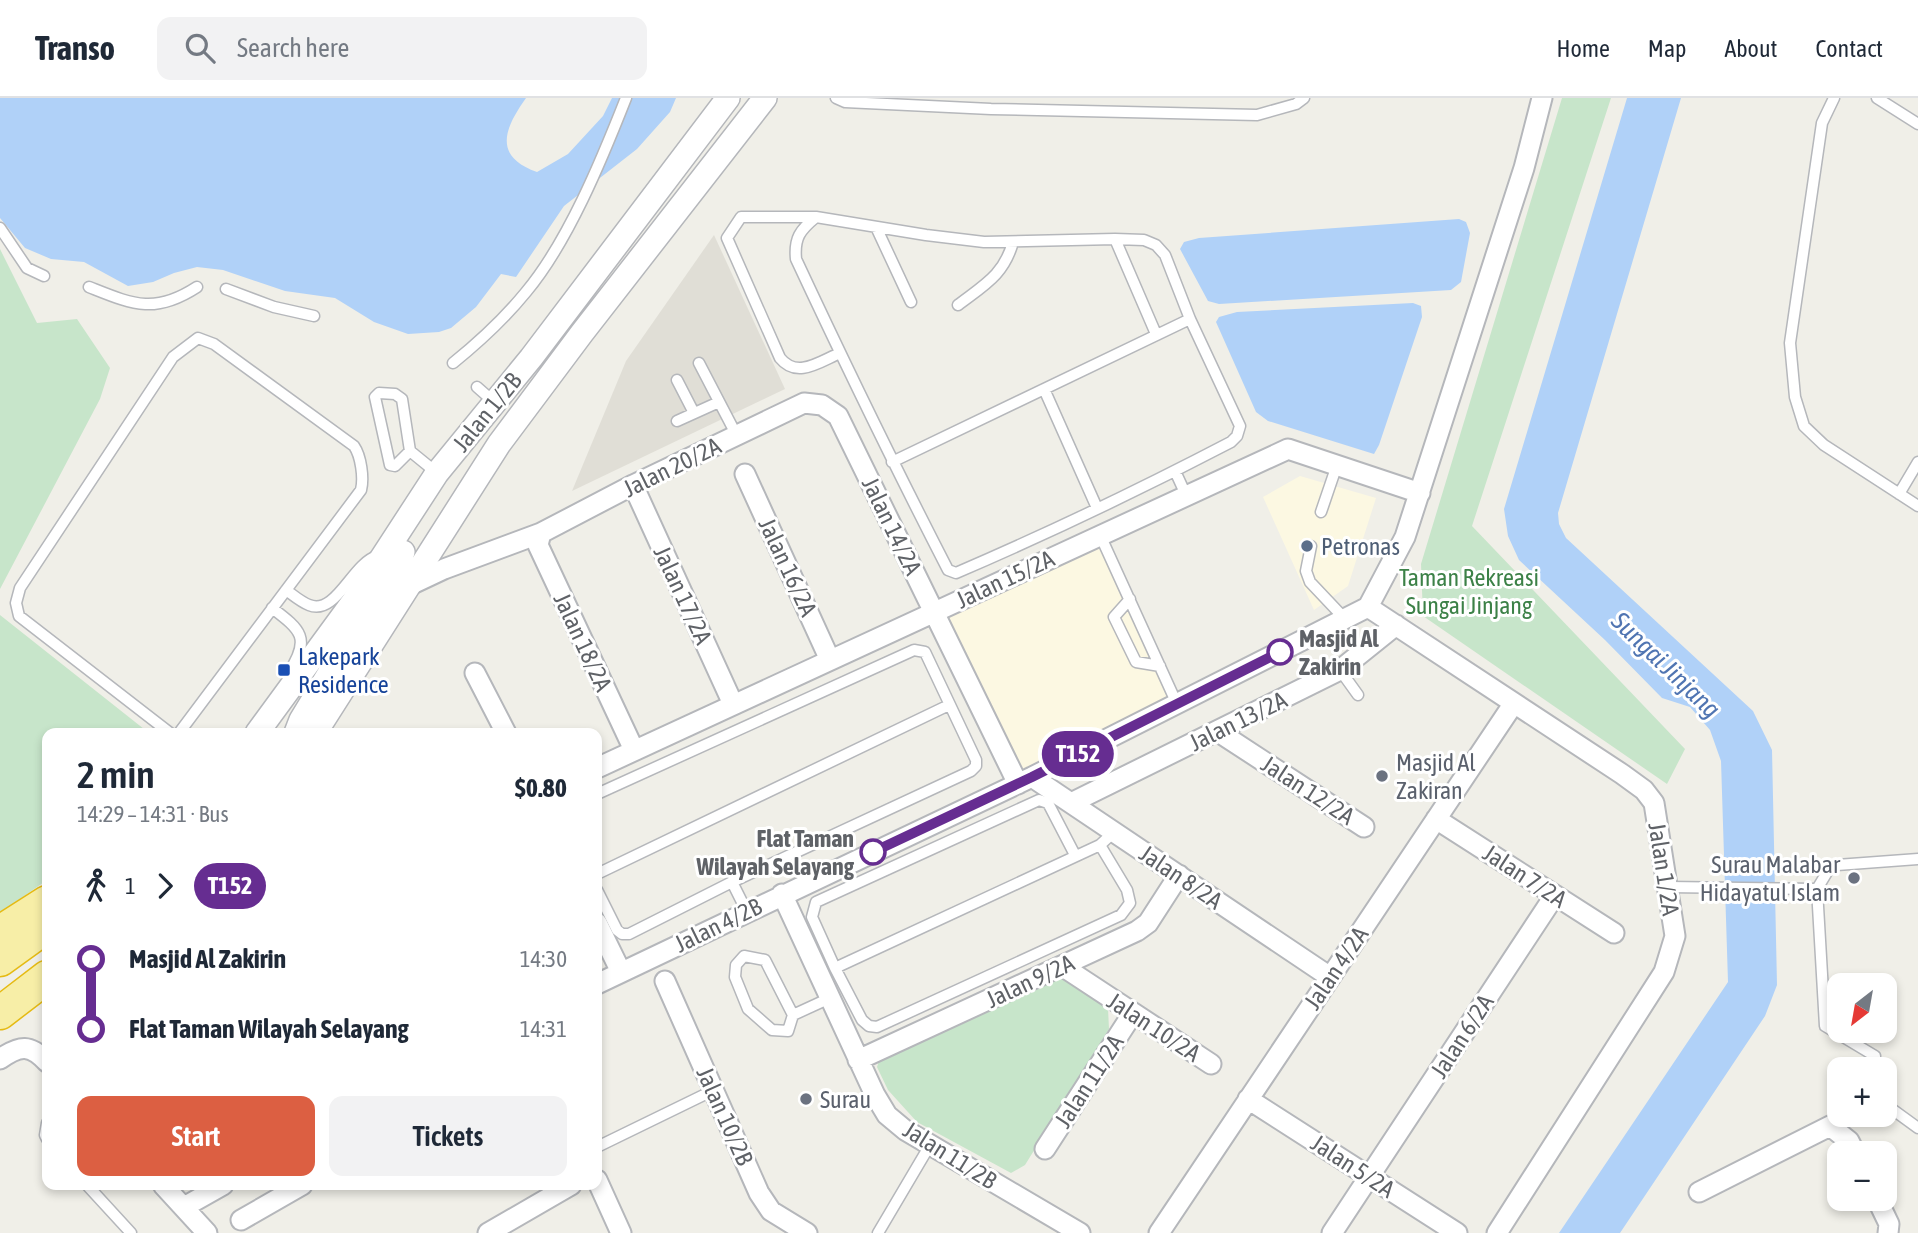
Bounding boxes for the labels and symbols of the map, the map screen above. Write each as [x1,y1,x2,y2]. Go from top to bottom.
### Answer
street label: Jalan 1/2B [447,367,527,457]
street label: Jalan 20/2A [619,432,725,502]
street label: Jalan 14/2A [857,473,927,579]
street label: Jalan 16/2A [754,514,823,621]
place label: Petronas [1321,533,1400,560]
marker: Petronas [1299,538,1315,554]
street label: Jalan 17/2A [649,542,718,649]
street label: Jalan 15/2A [952,544,1059,613]
park label: Taman Rekreasi Sungai Jinjang [1399,564,1539,619]
street label: Jalan 18/2A [549,589,618,696]
water label: Sungai Jinjang [1605,605,1727,724]
place label: Masjid Al Zakirin [1299,625,1379,680]
marker: Masjid Al Zakirin [1267,639,1293,665]
place label: Lakepark Residence [298,643,389,698]
marker: Lakepark Residence [276,662,292,678]
street label: Jalan 13/2A [1185,686,1291,756]
line badge: T152 [1029,731,1127,777]
place label: Masjid Al Zakiran [1396,749,1476,804]
street label: Jalan 12/2A [1257,750,1360,830]
marker: Masjid Al Zakiran [1374,768,1390,784]
street label: Jalan 1/2A [1643,821,1685,918]
place label: Flat Taman Wilayah Selayang [696,825,855,880]
marker: Flat Taman Wilayah Selayang [860,839,886,865]
street label: Jalan 7/2A [1478,839,1572,913]
street label: Jalan 8/2A [1135,840,1228,915]
place label: Surau Malabar Hidayatul Islam [1700,851,1841,906]
marker: Surau Malabar Hidayatul Islam [1846,870,1862,886]
street label: Jalan 4/2B [670,892,766,958]
street label: Jalan 4/2A [1299,921,1374,1014]
street label: Jalan 9/2A [982,949,1078,1013]
north arrow [1827,973,1897,1043]
street label: Jalan 10/2A [1103,987,1206,1067]
street label: Jalan 6/2A [1425,989,1499,1083]
street label: Jalan 11/2A [1049,1029,1129,1132]
street label: Jalan 10/2B [691,1063,759,1170]
place label: Surau [820,1086,871,1113]
marker: Surau [798,1091,814,1107]
street label: Jalan 11/2B [898,1116,1002,1194]
street label: Jalan 5/2A [1306,1129,1400,1203]

